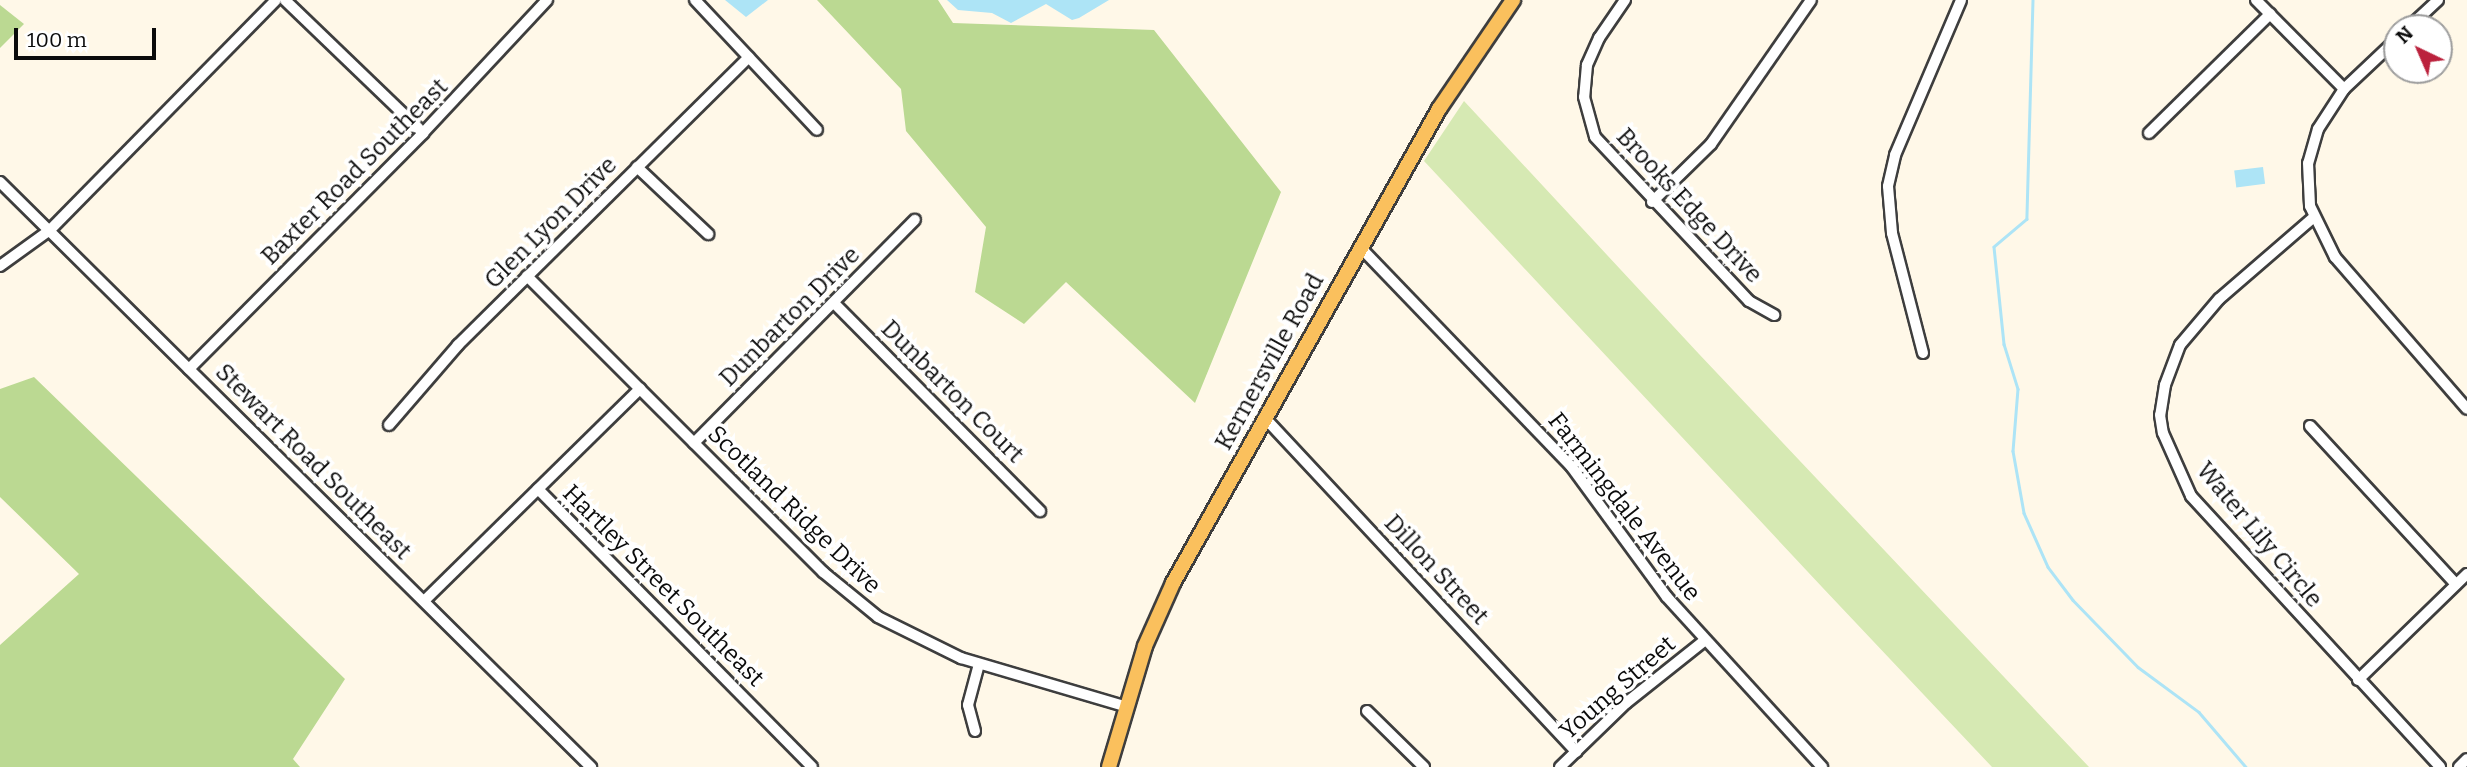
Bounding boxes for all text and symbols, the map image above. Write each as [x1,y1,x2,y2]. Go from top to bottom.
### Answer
scale bar [18,14,159,58]
north arrow [2383,14,2453,84]
text: N [2391,22,2418,48]
text: 100 m [27,27,87,53]
street label: Baxter Road Southeast [256,73,454,271]
street label: Brooks Edge Drive [1610,123,1768,289]
street label: Glen Lyon Drive [479,151,623,295]
street label: Dunbarton Drive [714,241,866,393]
street label: Kernersville Road [1210,269,1330,455]
street label: Dunbarton Court [875,315,1029,469]
street label: Stewart Road Southeast [209,358,417,566]
street label: Farmingdale Avenue [1542,407,1706,607]
street label: Scotland Ridge Drive [702,420,886,600]
street label: Water Lily Circle [2190,457,2328,613]
street label: Hartley Street Southeast [556,479,770,693]
street label: Dillon Street [1378,509,1494,631]
street label: Young Street [1554,630,1682,746]

